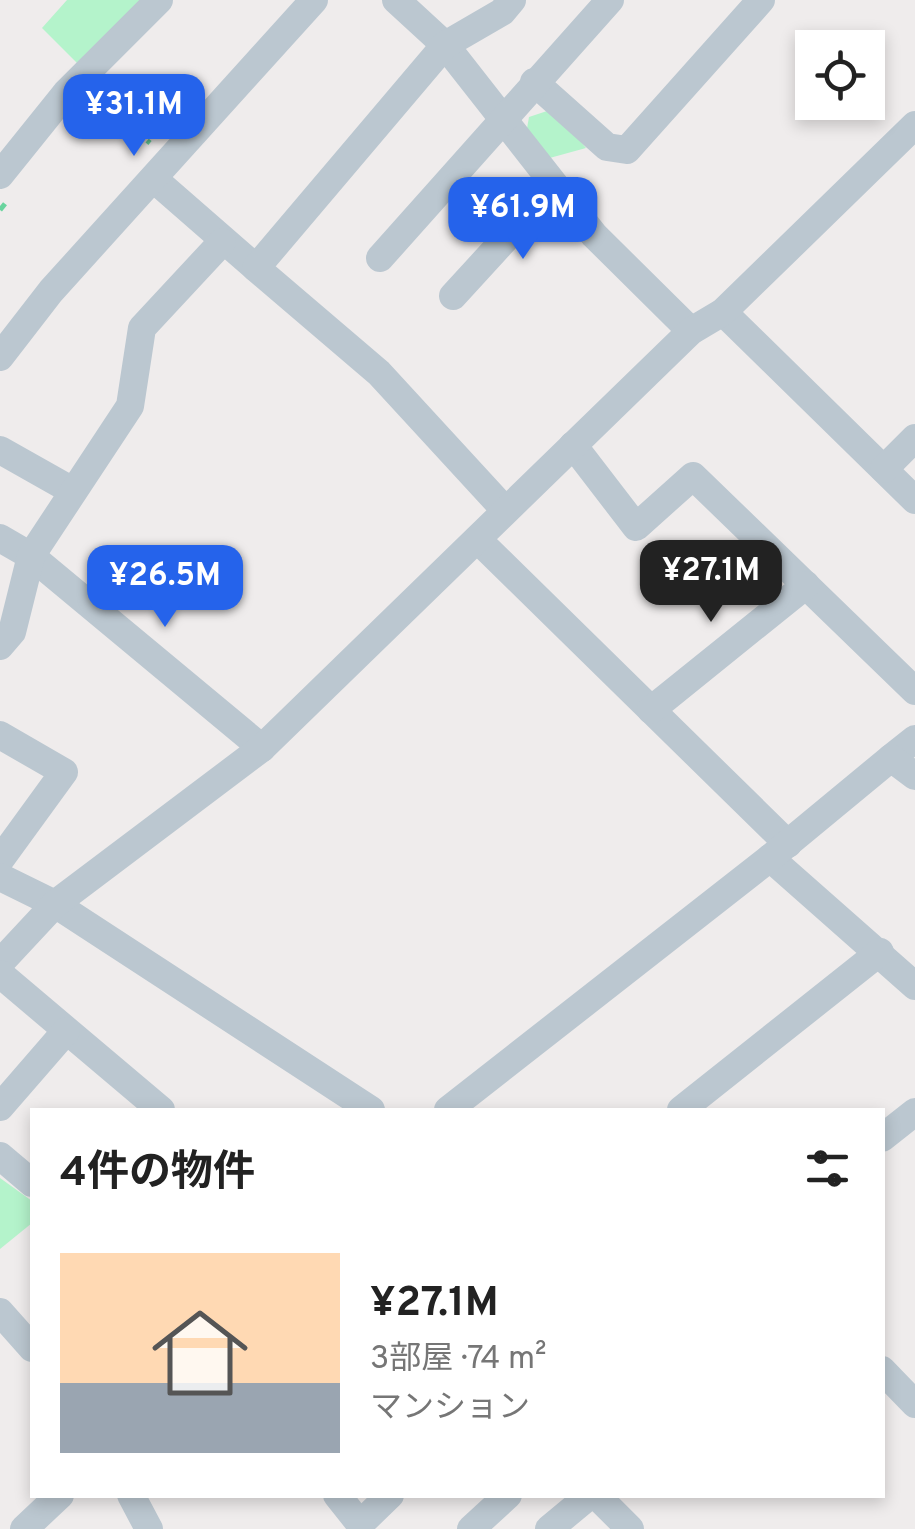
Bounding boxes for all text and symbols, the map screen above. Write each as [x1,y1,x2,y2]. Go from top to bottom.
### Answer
map controls [795,30,885,120]
button: locate [795,30,885,120]
pin: ¥31.1M [53,74,215,159]
text: ¥31.1M [85,86,183,126]
pin: ¥61.9M [442,177,604,262]
text: ¥61.9M [470,189,576,229]
pin: ¥27.1M [630,540,792,625]
pin: ¥26.5M [84,545,246,630]
text: ¥27.1M [662,552,760,592]
text: ¥26.5M [109,557,221,597]
icon: filters [800,1141,855,1196]
text: 4件の物件 [60,1148,255,1201]
text: ¥27.1M [370,1278,499,1331]
icon: home [140,1293,260,1413]
text: 3部屋 · 74 m² [370,1340,547,1380]
text: マンション [370,1389,530,1429]

